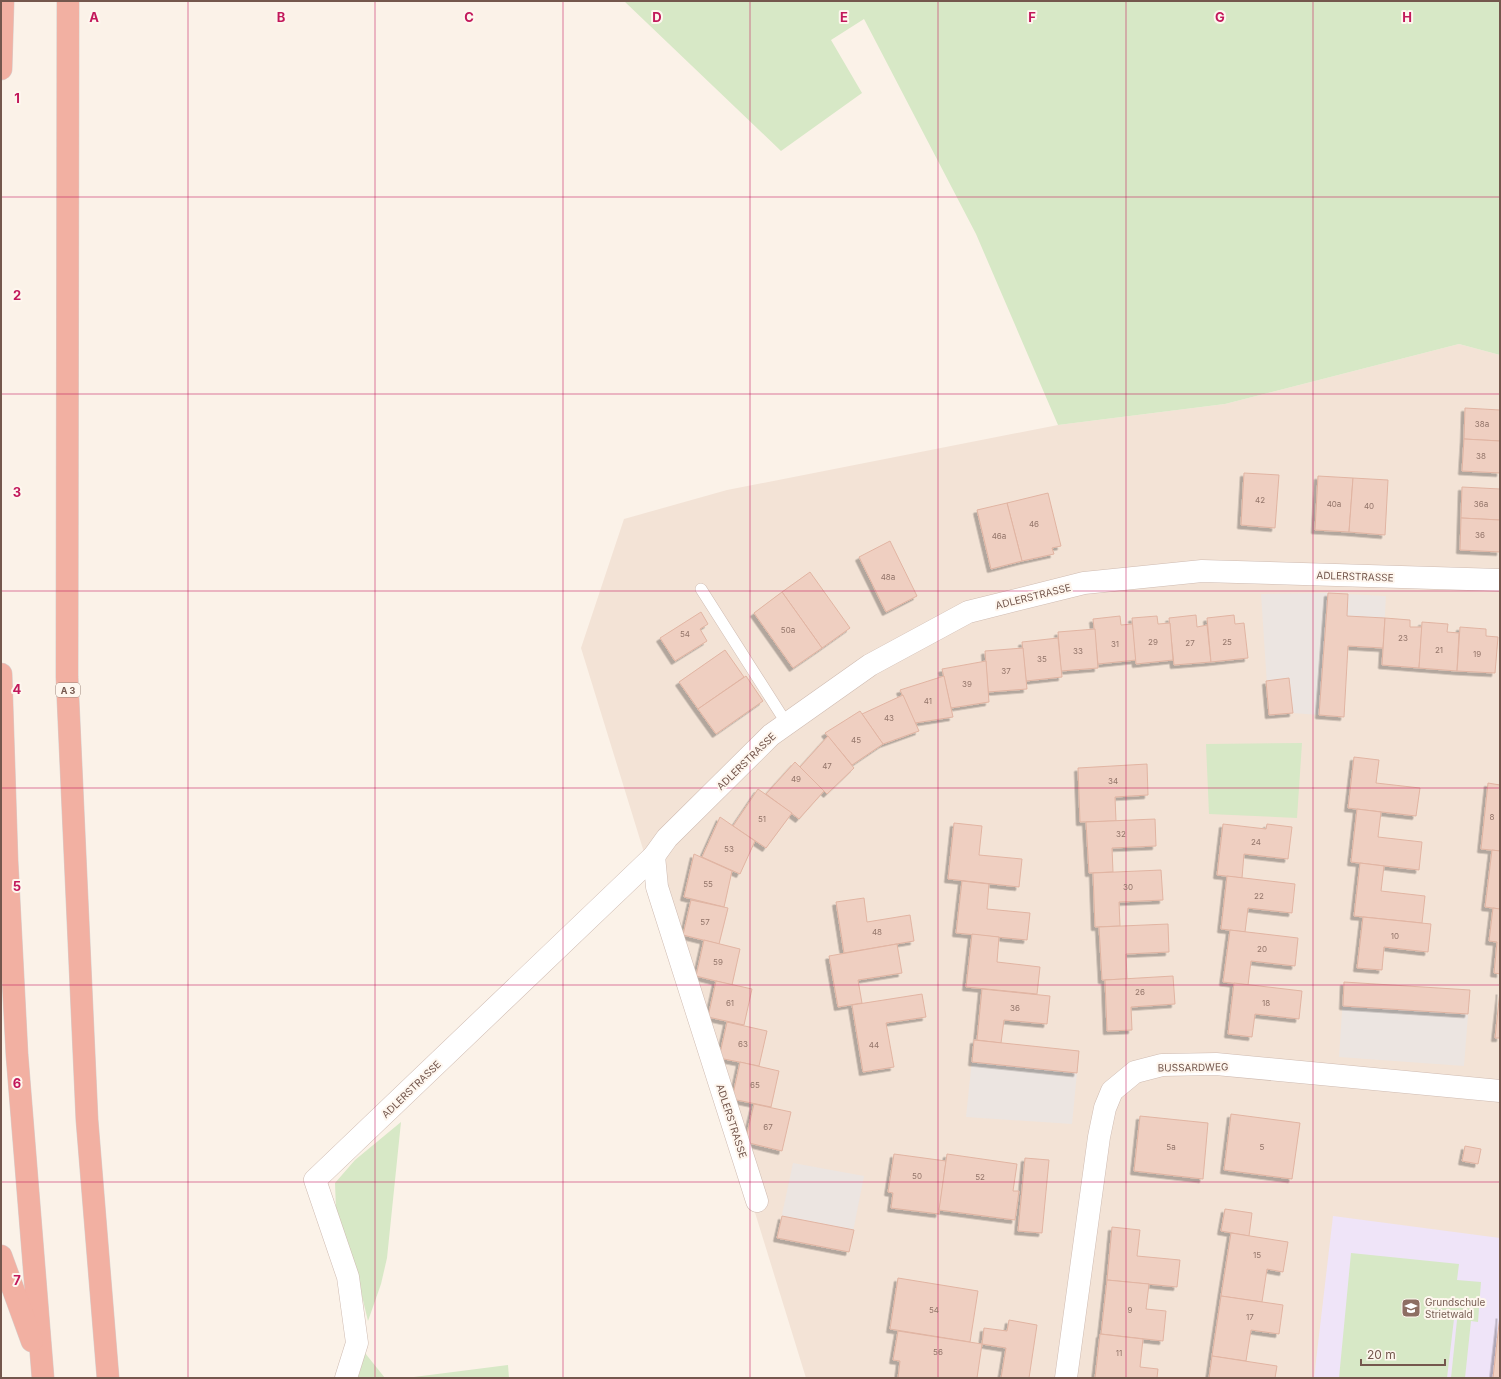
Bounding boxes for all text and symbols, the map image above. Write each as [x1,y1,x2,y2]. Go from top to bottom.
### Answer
text: A [89,9,99,25]
text: B [277,9,286,25]
text: C [464,9,474,25]
text: D [652,9,662,25]
text: E [840,9,848,25]
text: F [1028,9,1036,25]
text: G [1215,9,1225,25]
text: H [1402,9,1412,25]
text: 1 [14,90,20,106]
text: 2 [13,287,21,303]
house number: 38a [1475,419,1489,429]
house number: 38 [1476,451,1486,461]
text: 3 [13,484,21,500]
house number: 42 [1255,495,1265,505]
house number: 40a [1327,499,1341,509]
house number: 36a [1474,499,1488,509]
house number: 40 [1364,501,1374,511]
house number: 46 [1029,519,1039,529]
house number: 36 [1475,530,1485,540]
house number: 46a [992,531,1006,541]
street label: ADLERSTRASSE [1316,569,1394,583]
house number: 48a [881,572,895,582]
street label: ADLERSTRASSE [994,581,1072,611]
house number: 50a [781,625,795,635]
house number: 54 [680,629,690,639]
house number: 23 [1398,633,1408,643]
house number: 29 [1148,637,1158,647]
house number: 25 [1222,637,1232,647]
house number: 27 [1185,638,1195,648]
house number: 31 [1111,639,1119,649]
house number: 21 [1435,645,1443,655]
house number: 33 [1073,646,1083,656]
house number: 19 [1473,649,1481,659]
house number: 35 [1037,654,1047,664]
house number: 37 [1001,666,1011,676]
house number: 39 [962,679,972,689]
text: 4 [13,681,22,697]
road number: A 3 [56,683,80,697]
house number: 41 [924,696,932,706]
house number: 43 [884,713,894,723]
street label: ADLERSTRASSE [714,730,778,792]
house number: 45 [851,735,861,745]
house number: 47 [822,761,832,771]
house number: 49 [791,774,801,784]
house number: 34 [1108,776,1118,786]
house number: 8 [1490,812,1495,822]
house number: 51 [758,814,766,824]
house number: 32 [1116,829,1126,839]
house number: 24 [1251,837,1261,847]
house number: 53 [724,844,734,854]
text: 5 [13,878,21,894]
house number: 55 [703,879,713,889]
house number: 30 [1123,882,1133,892]
house number: 22 [1254,891,1264,901]
house number: 57 [700,917,710,927]
house number: 48 [872,927,882,937]
house number: 10 [1391,931,1399,941]
house number: 20 [1257,944,1267,954]
house number: 59 [713,957,723,967]
house number: 26 [1135,987,1145,997]
house number: 61 [726,998,734,1008]
house number: 18 [1262,998,1270,1008]
house number: 36 [1010,1003,1020,1013]
house number: 63 [738,1039,748,1049]
house number: 44 [869,1040,879,1050]
street label: ADLERSTRASSE [379,1058,443,1120]
street label: BUSSARDWEG [1158,1060,1228,1074]
text: 6 [13,1075,21,1091]
house number: 65 [750,1080,760,1090]
street label: ADLERSTRASSE [714,1082,750,1160]
house number: 67 [763,1122,773,1132]
house number: 5a [1166,1142,1176,1152]
house number: 5 [1260,1142,1265,1152]
house number: 50 [912,1171,922,1181]
house number: 52 [975,1172,985,1182]
house number: 15 [1253,1250,1261,1260]
text: 7 [13,1272,21,1288]
place label: Grundschule Strietwald [1425,1296,1485,1320]
school or university icon: Grundschule Strietwald [1400,1297,1422,1319]
house number: 54 [929,1305,939,1315]
house number: 9 [1128,1305,1133,1315]
house number: 17 [1246,1312,1254,1322]
scale bar [1361,1341,1445,1367]
house number: 56 [933,1347,943,1357]
text: 20 m [1367,1347,1396,1362]
house number: 11 [1116,1348,1122,1358]

